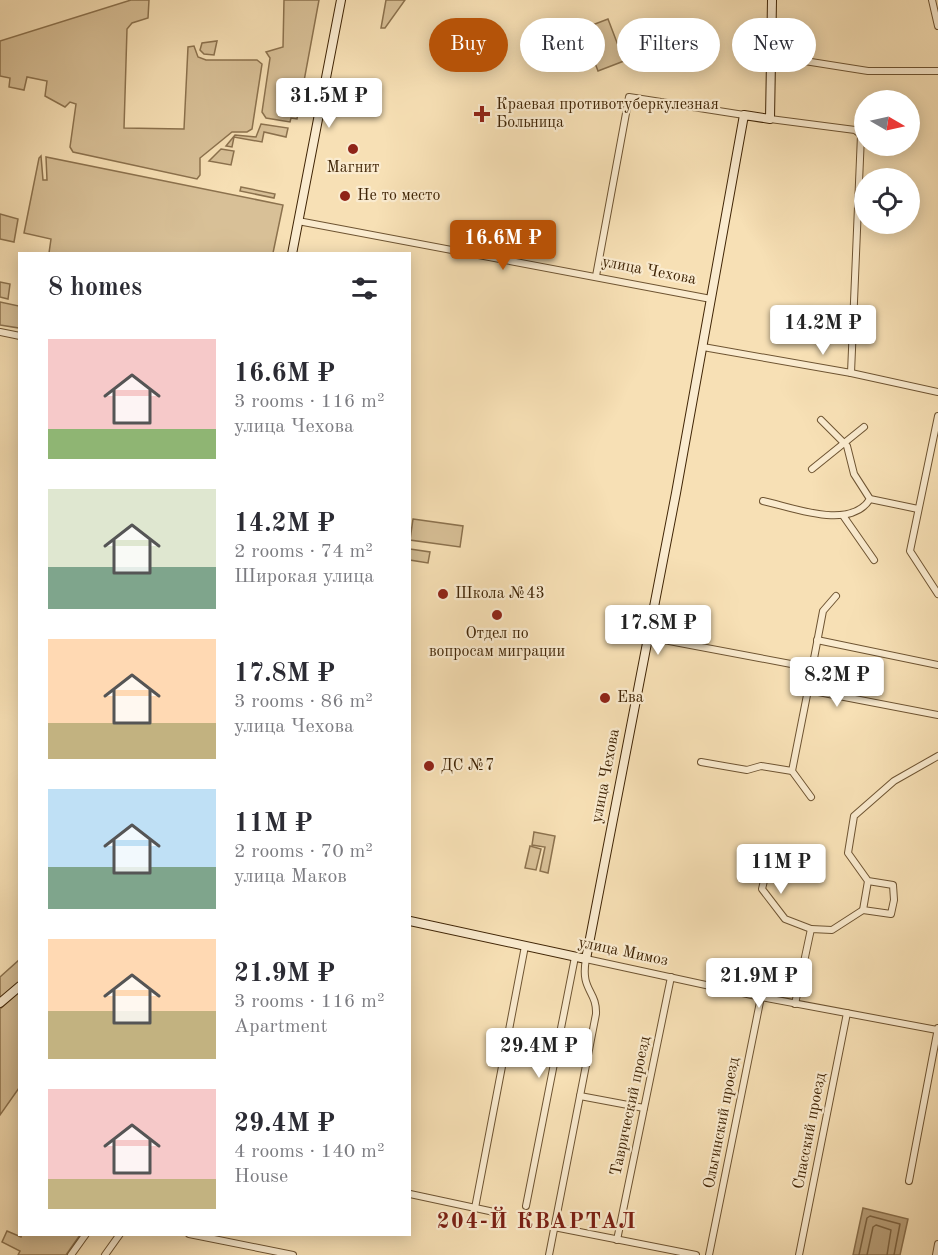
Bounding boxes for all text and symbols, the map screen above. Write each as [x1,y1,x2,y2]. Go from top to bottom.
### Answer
chip: Buy [429,18,508,72]
chip: Rent [520,18,605,72]
chip: Filters [617,18,720,72]
chip: New [732,18,816,72]
pin: 31.5M ₽ [274,78,384,129]
text: 31.5M ₽ [290,87,368,107]
north arrow [854,90,920,156]
map controls [854,90,920,234]
place label: Краевая противотуберкулезная Больница [496,97,719,131]
marker: Краевая противотуберкулезная Больница [473,105,491,123]
marker: Магнит [346,142,360,156]
place label: Магнит [326,160,380,176]
button: locate [854,168,920,234]
place label: Не то место [357,188,441,204]
marker: Не то место [338,189,352,203]
pin: 16.6M ₽ [448,220,558,271]
text: 16.6M ₽ [464,229,542,249]
street label: улица Чехова [600,254,698,288]
icon: filters [348,272,381,305]
text: 8 homes [48,275,142,301]
pin: 14.2M ₽ [768,305,878,356]
text: 14.2M ₽ [784,314,862,334]
text: 16.6M ₽ [234,361,335,387]
icon: home [96,363,168,435]
text: 3 rooms · 116 m² [234,392,384,412]
text: улица Чехова [234,417,354,437]
text: 14.2M ₽ [234,511,335,537]
icon: home [96,513,168,585]
text: 2 rooms · 74 m² [234,542,373,562]
text: Широкая улица [234,567,374,587]
place label: Школа №43 [455,586,545,602]
marker: Школа №43 [436,587,450,601]
pin: 17.8M ₽ [603,605,713,656]
marker: Отдел по вопросам миграции [490,608,504,622]
text: 17.8M ₽ [619,614,697,634]
place label: Отдел по вопросам миграции [429,626,565,660]
pin: 8.2M ₽ [788,657,886,708]
text: 17.8M ₽ [234,661,335,687]
icon: home [96,663,168,735]
text: 8.2M ₽ [804,666,870,686]
place label: Ева [617,690,644,706]
marker: Ева [598,691,612,705]
text: 3 rooms · 86 m² [234,692,373,712]
text: улица Чехова [234,717,354,737]
street label: улица Чехова [589,727,623,825]
place label: ДС №7 [441,758,494,774]
marker: ДС №7 [422,759,436,773]
text: 11M ₽ [234,811,313,837]
icon: home [96,813,168,885]
text: 2 rooms · 70 m² [234,842,373,862]
pin: 11M ₽ [739,844,823,895]
text: 11M ₽ [751,853,811,873]
text: улица Маков [234,867,347,887]
street label: улица Мимоз [577,935,669,969]
pin: 21.9M ₽ [704,958,814,1009]
text: 21.9M ₽ [234,961,335,987]
icon: home [96,963,168,1035]
text: 21.9M ₽ [720,967,798,987]
text: 3 rooms · 116 m² [234,992,384,1012]
text: Apartment [234,1017,328,1037]
pin: 29.4M ₽ [484,1028,594,1079]
street label: Таврический проезд [608,1035,654,1177]
text: 29.4M ₽ [500,1037,578,1057]
street label: Ольгинский проезд [701,1056,743,1190]
street label: Спасский проезд [791,1071,829,1191]
text: 29.4M ₽ [234,1111,335,1137]
icon: home [96,1113,168,1185]
text: 4 rooms · 140 m² [234,1142,384,1162]
text: House [234,1167,288,1187]
district label: 204-Й КВАРТАЛ [437,1206,637,1233]

